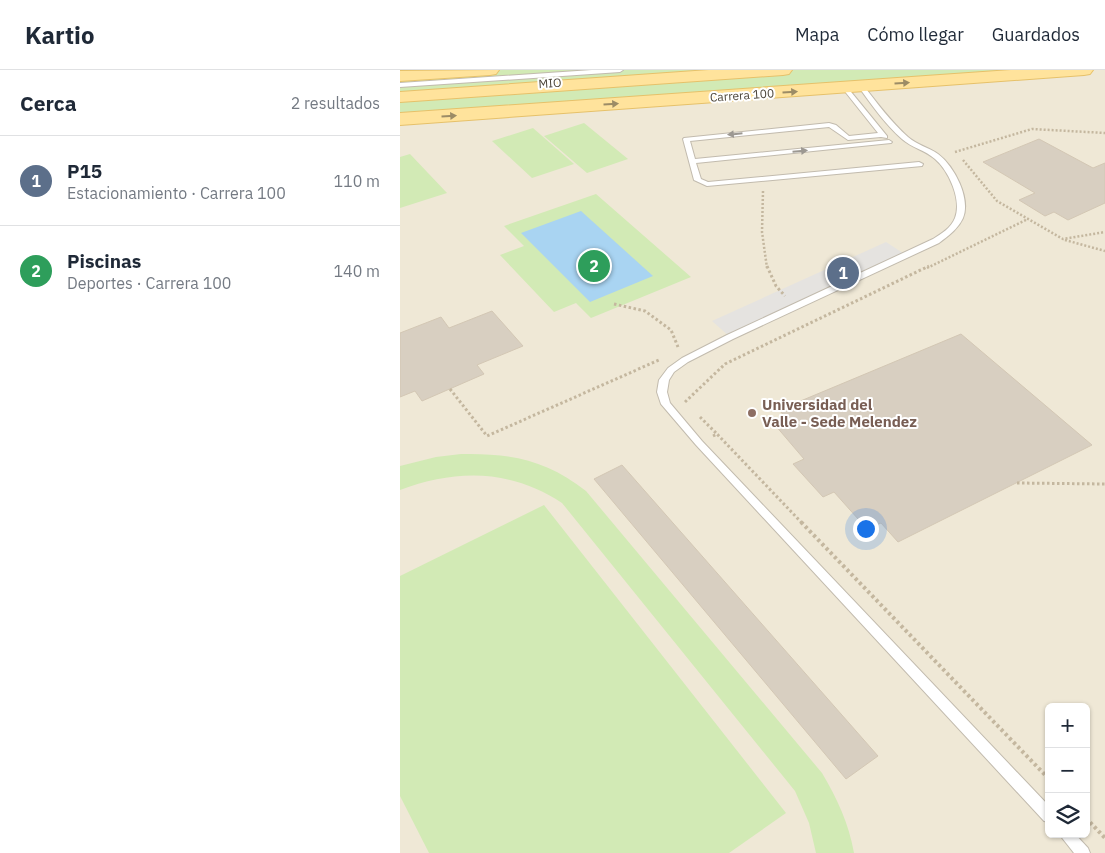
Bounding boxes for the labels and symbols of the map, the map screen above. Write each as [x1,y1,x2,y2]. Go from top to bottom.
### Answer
street label: MIO [538,75,562,91]
one-way arrow [894,79,910,87]
street label: Carrera 100 [709,85,775,105]
one-way arrow [783,87,799,95]
one-way arrow [603,100,619,108]
one-way arrow [441,112,457,120]
one-way arrow [726,131,742,139]
one-way arrow [792,147,808,155]
pin: 2 [578,247,610,285]
pin: 1 [827,254,859,292]
place label: Universidad del Valle - Sede Melendez [762,395,917,431]
marker: Universidad del Valle - Sede Melendez [746,407,758,419]
your location [853,516,879,542]

